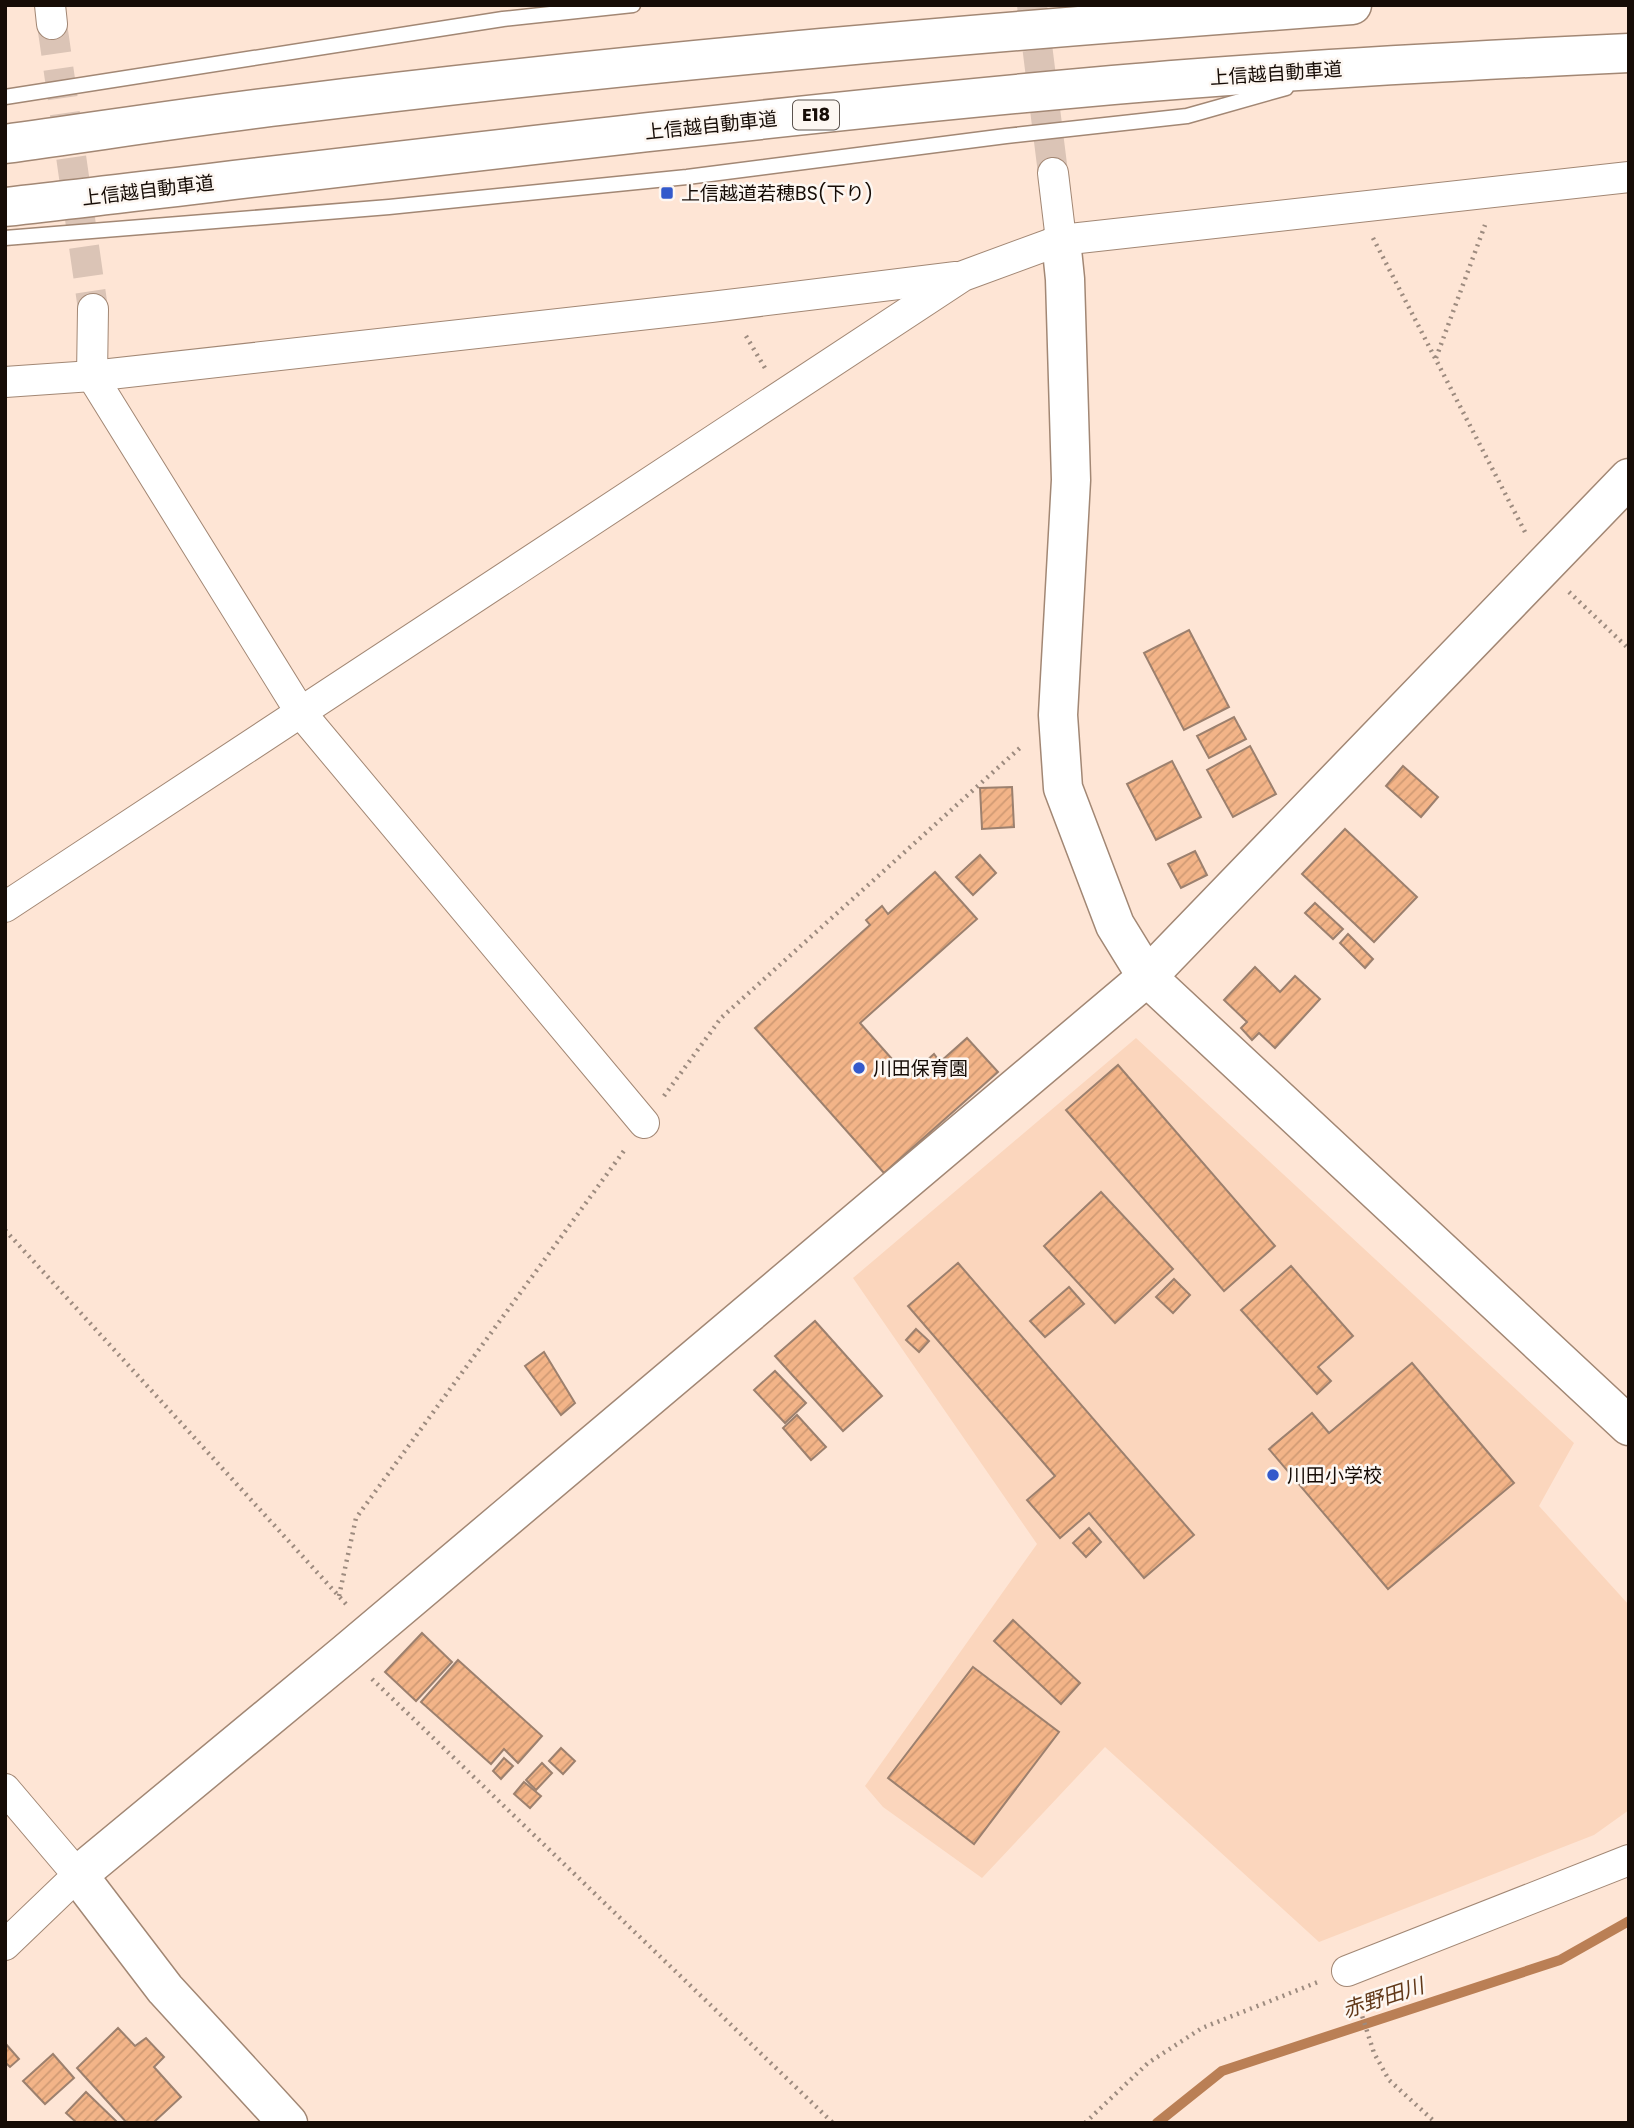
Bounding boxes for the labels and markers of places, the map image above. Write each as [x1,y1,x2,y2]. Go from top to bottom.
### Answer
place label: 上信越道若穂BS(下り) [681,180,873,207]
marker: 上信越道若穂BS(下り) [659,185,675,201]
place label: 川田保育園 [873,1055,968,1082]
marker: 川田保育園 [851,1060,867,1076]
place label: 川田小学校 [1287,1462,1382,1489]
marker: 川田小学校 [1265,1467,1281,1483]

